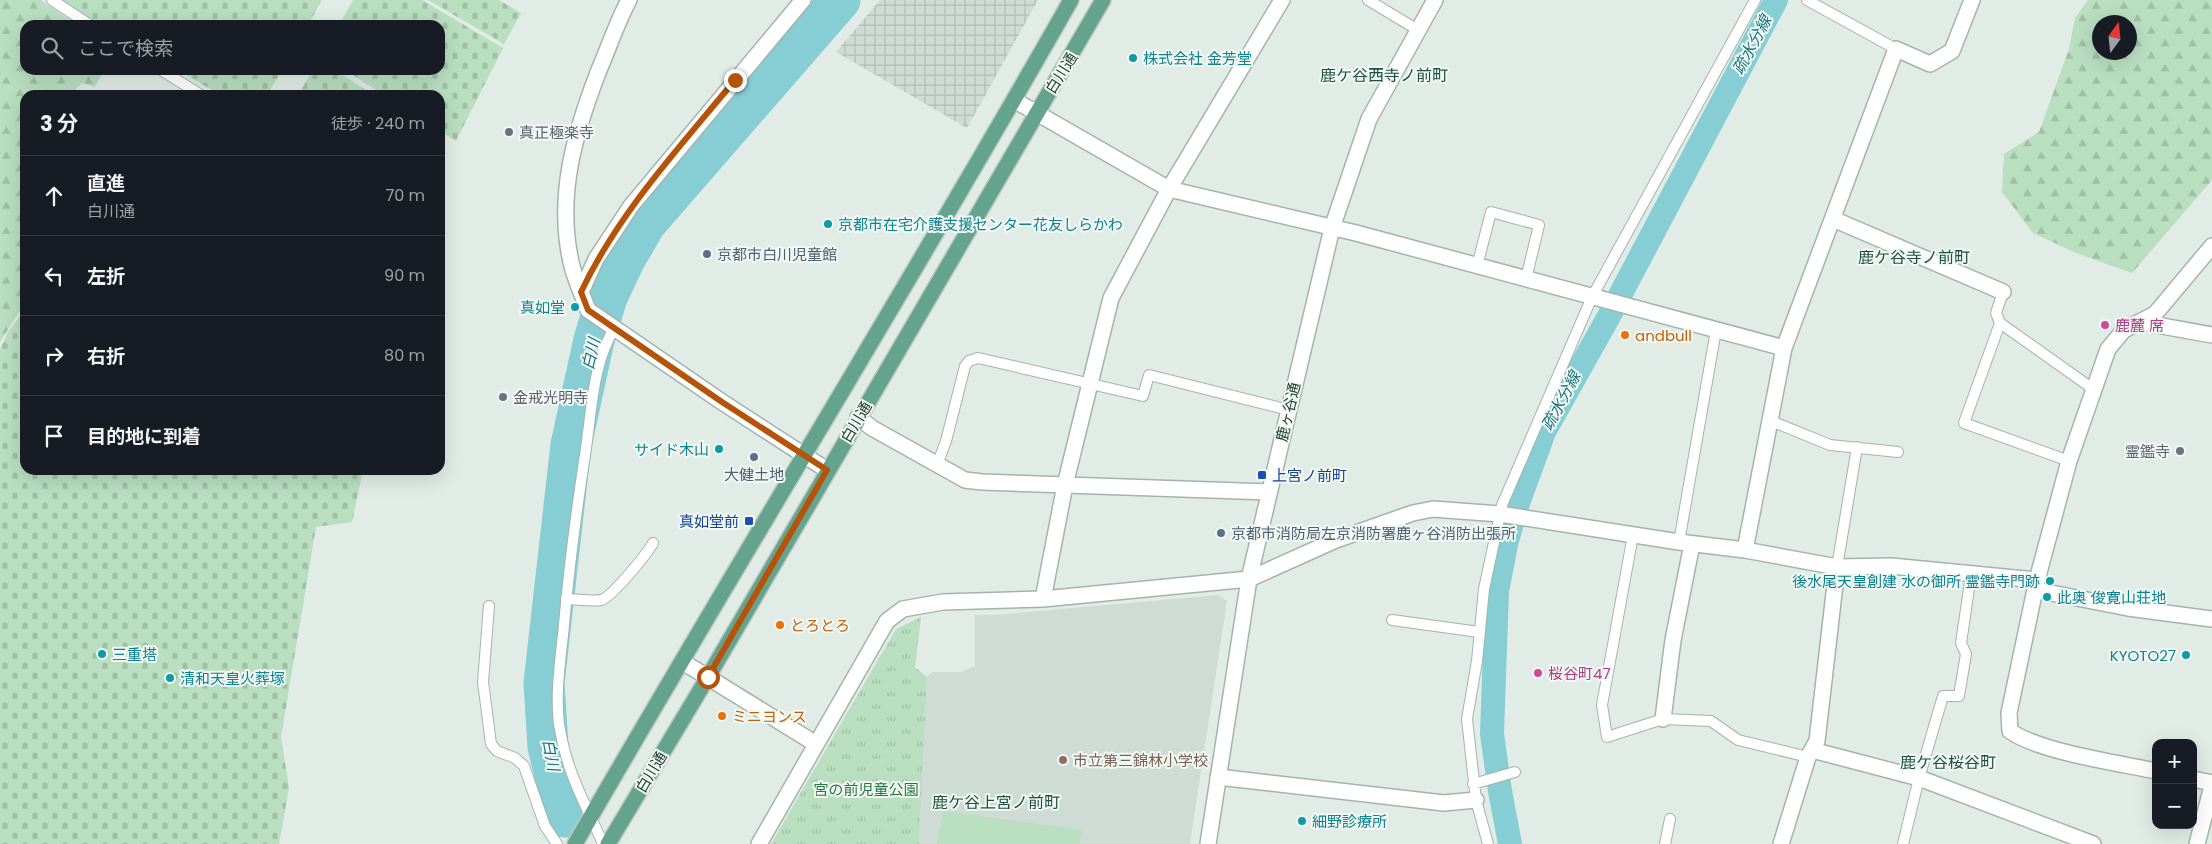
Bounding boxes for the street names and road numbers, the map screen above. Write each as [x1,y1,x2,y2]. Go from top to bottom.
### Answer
street label: 白川通 [1040,48,1082,98]
street label: 鹿ヶ谷通 [1271,380,1305,444]
street label: 白川通 [835,397,877,447]
street label: 白川通 [630,747,672,797]

